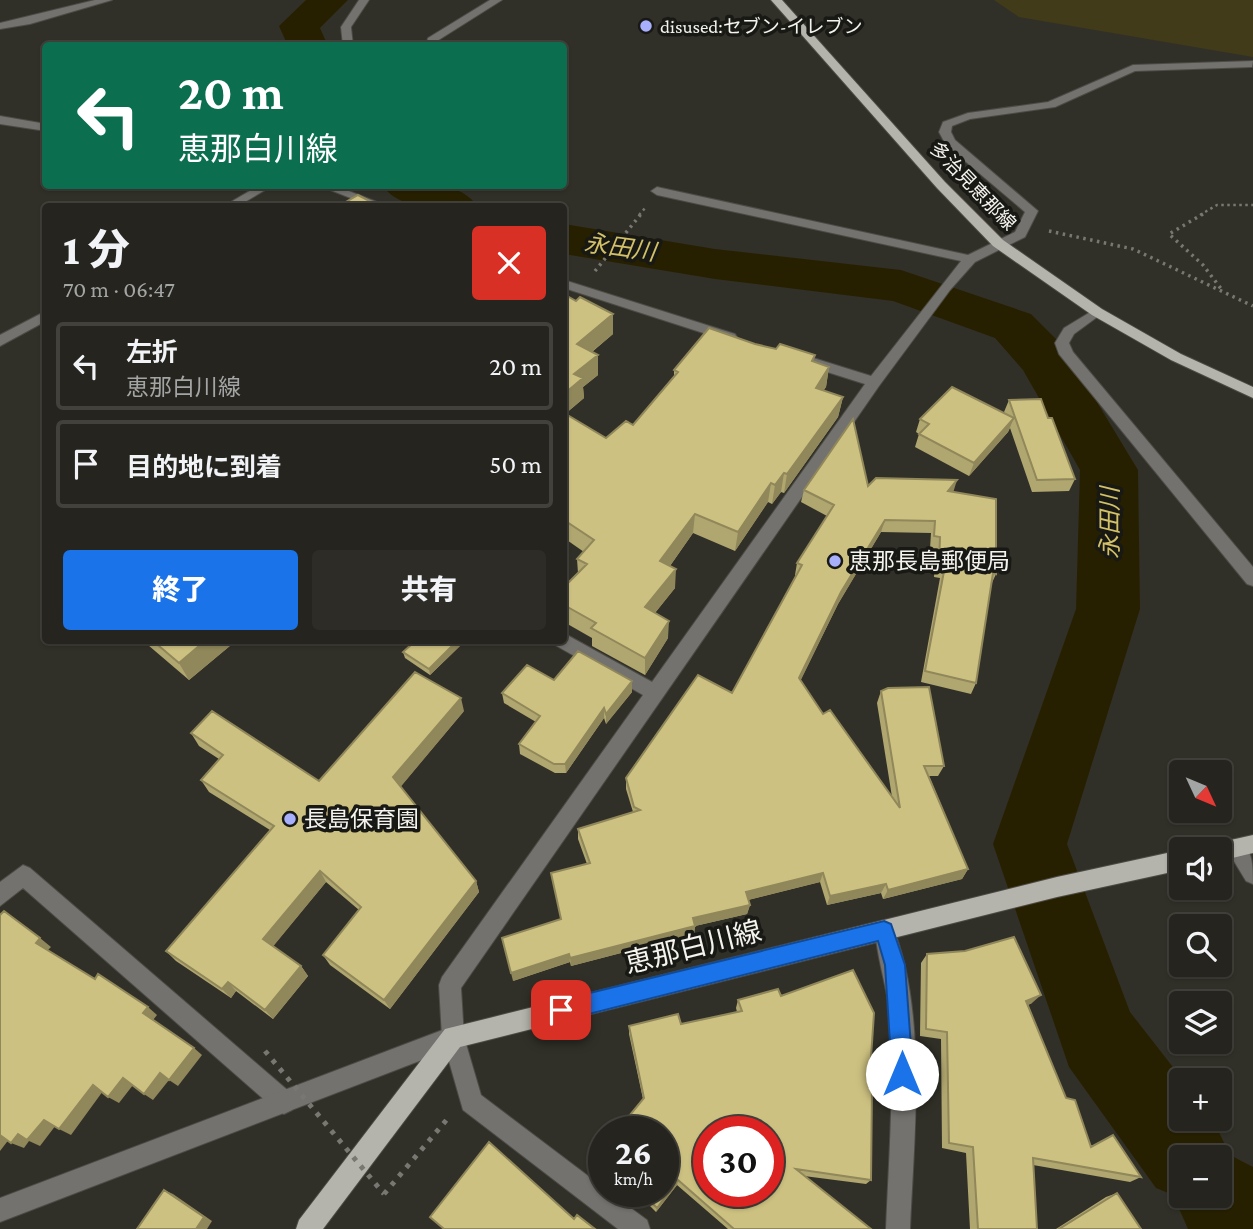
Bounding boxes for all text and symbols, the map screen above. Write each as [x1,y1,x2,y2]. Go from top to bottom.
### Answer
place label: disused:セブン-イレブン [660,16,863,37]
marker: disused:セブン-イレブン [638,18,654,34]
text: 20 m [178,65,284,120]
icon: left [63,70,154,161]
text: 恵那白川線 [178,131,338,167]
street label: 多治見恵那線 [926,138,1020,234]
text: 1 分 [63,226,130,273]
button: close [472,226,546,300]
water label: 永田川 [582,229,660,266]
text: 70 m · 06:47 [63,276,175,302]
text: 左折 [126,338,178,367]
icon: left [67,347,105,385]
text: 20 m [489,352,542,381]
text: 恵那白川線 [126,374,241,400]
icon: arrive [67,445,105,483]
text: 50 m [489,450,542,479]
text: 目的地に到着 [126,453,282,482]
water label: 永田川 [1096,484,1123,559]
place label: 恵那長島郵便局 [849,548,1010,574]
button: 終了 [63,550,298,630]
button: 共有 [312,550,546,630]
marker: 恵那長島郵便局 [827,553,843,569]
north arrow [1169,760,1232,822]
map controls [1169,760,1232,1208]
place label: 長島保育園 [304,806,419,832]
marker: 長島保育園 [282,811,298,827]
button: sound [1169,837,1232,900]
button: search [1169,914,1232,977]
street label: 恵那白川線 [621,915,765,979]
pin [531,980,591,1040]
icon: arrive [542,991,580,1029]
button: layers [1169,991,1232,1054]
position arrow [865,1037,939,1111]
button: + [1169,1068,1232,1131]
speed limit sign: 30 [693,1116,784,1207]
text: 26 [615,1133,652,1172]
button: − [1169,1145,1232,1208]
text: km/h [614,1169,653,1189]

